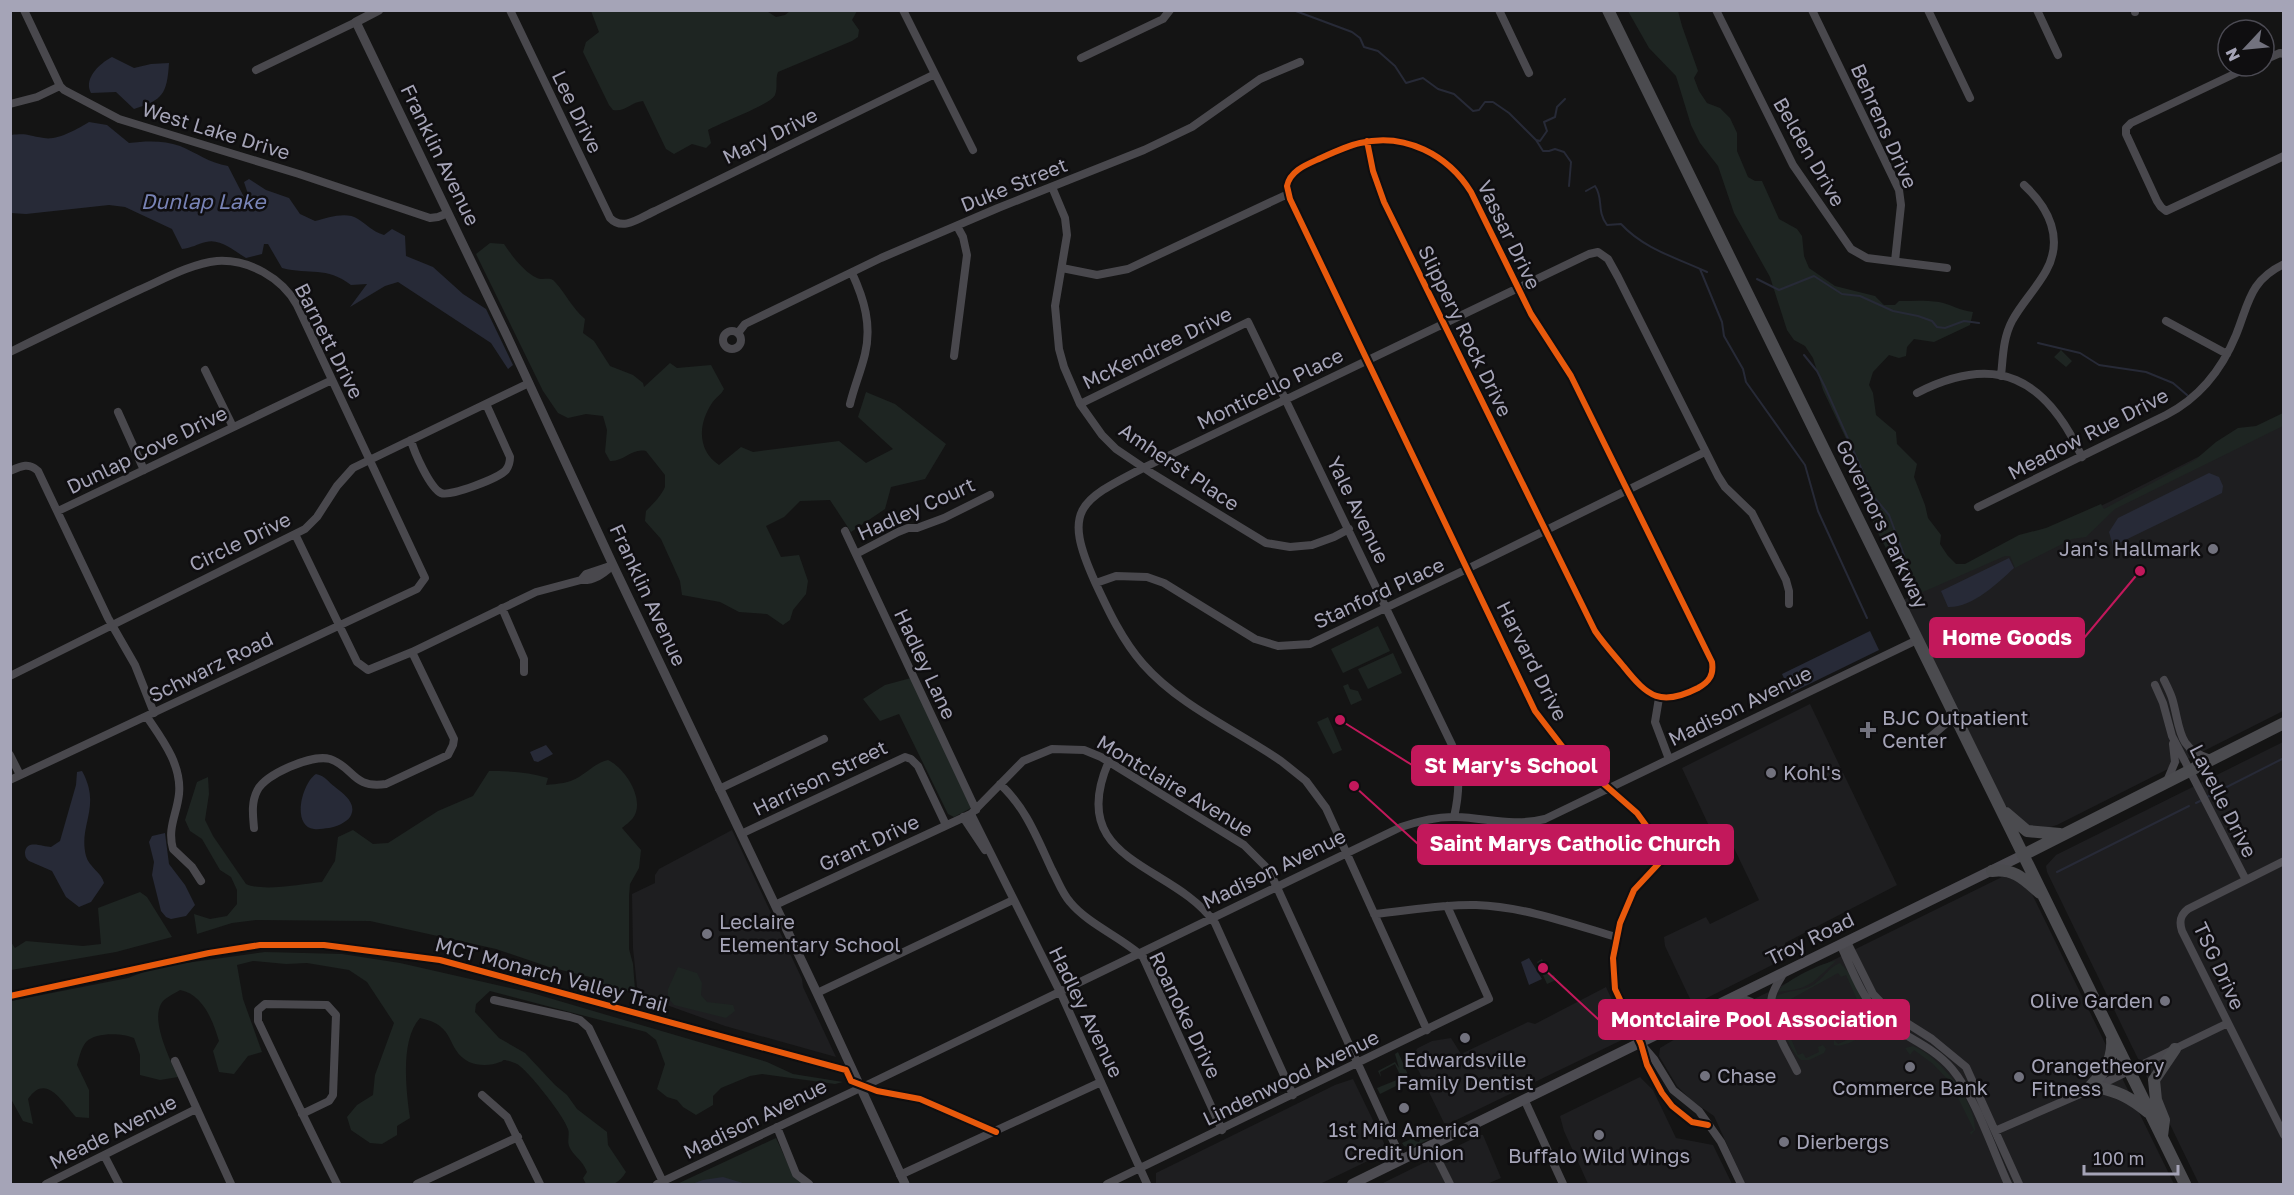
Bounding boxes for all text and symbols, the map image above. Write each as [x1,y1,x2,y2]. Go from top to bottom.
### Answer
north arrow [2216,18,2276,78]
text: N [2221,45,2244,64]
street label: Behrens Drive [1847,60,1923,192]
street label: Lee Drive [548,66,608,157]
street label: Franklin Avenue [396,80,485,229]
street label: Belden Drive [1769,93,1851,210]
street label: West Lake Drive [139,96,293,164]
street label: Mary Drive [718,102,821,168]
street label: Duke Street [957,152,1070,216]
street label: Vassar Drive [1473,176,1547,293]
water label: Dunlap Lake [141,188,267,214]
street label: Slippery Rock Drive [1414,241,1518,420]
street label: Barnett Drive [290,279,369,402]
street label: McKendree Drive [1078,301,1235,394]
street label: Monticello Place [1192,342,1347,434]
street label: Meadow Rue Drive [2003,382,2172,484]
street label: Dunlap Cove Drive [62,400,231,498]
street label: Amherst Place [1115,417,1244,515]
street label: Governors Parkway [1832,435,1934,612]
street label: Yale Avenue [1323,452,1395,567]
street label: Hadley Court [853,471,978,545]
street label: Circle Drive [185,506,294,576]
street label: Franklin Avenue [605,520,692,669]
place label: Jan's Hallmark [2059,536,2201,560]
marker: Jan's Hallmark [2206,542,2220,556]
street label: Stanford Place [1309,551,1448,633]
street label: Harvard Drive [1492,597,1573,724]
street label: Hadley Lane [890,604,962,723]
callout: Home Goods [1930,618,2084,657]
text: Home Goods [1942,624,2072,650]
street label: Schwarz Road [145,626,277,707]
street label: Madison Avenue [1664,660,1815,750]
place label: BJC Outpatient Center [1882,705,2028,752]
marker: BJC Outpatient Center [1859,721,1877,739]
street label: Montclaire Avenue [1093,729,1258,841]
street label: Harrison Street [748,734,891,820]
street label: Lavelle Drive [2185,740,2263,861]
callout: St Mary's School [1412,746,1609,785]
text: St Mary's School [1424,752,1598,778]
place label: Kohl's [1783,760,1841,784]
marker: Kohl's [1764,766,1778,780]
street label: Grant Drive [815,808,922,876]
street label: Madison Avenue [1198,823,1349,913]
callout: Saint Marys Catholic Church [1418,825,1733,864]
text: Saint Marys Catholic Church [1429,830,1721,856]
street label: Troy Road [1762,906,1858,970]
place label: Leclaire Elementary School [719,909,901,956]
street label: TSG Drive [2189,918,2251,1013]
marker: Leclaire Elementary School [700,927,714,941]
street label: MCT Monarch Valley Trail [433,931,672,1017]
street label: Hadley Avenue [1045,942,1129,1081]
street label: Roanoke Drive [1145,947,1227,1082]
place label: Olive Garden [2030,988,2153,1012]
marker: Olive Garden [2158,994,2172,1008]
callout: Montclaire Pool Association [1599,1000,1909,1039]
text: Montclaire Pool Association [1611,1006,1897,1032]
street label: Lindenwood Avenue [1199,1024,1383,1130]
marker: Edwardsville Family Dentist [1458,1031,1472,1045]
place label: Edwardsville Family Dentist [1396,1047,1534,1094]
place label: Orangetheory Fitness [2031,1053,2164,1100]
marker: Commerce Bank [1903,1060,1917,1074]
place label: Chase [1717,1063,1776,1087]
marker: Chase [1698,1069,1712,1083]
marker: Orangetheory Fitness [2012,1070,2026,1084]
street label: Madison Avenue [679,1073,830,1163]
place label: Commerce Bank [1832,1075,1988,1099]
street label: Meade Avenue [45,1089,180,1173]
marker: 1st Mid America Credit Union [1397,1101,1411,1115]
place label: 1st Mid America Credit Union [1328,1117,1480,1164]
marker: Buffalo Wild Wings [1592,1128,1606,1142]
place label: Dierbergs [1796,1129,1889,1153]
marker: Dierbergs [1777,1135,1791,1149]
scale bar [2084,1138,2178,1176]
place label: Buffalo Wild Wings [1508,1143,1690,1167]
text: 100 m [2093,1147,2144,1169]

